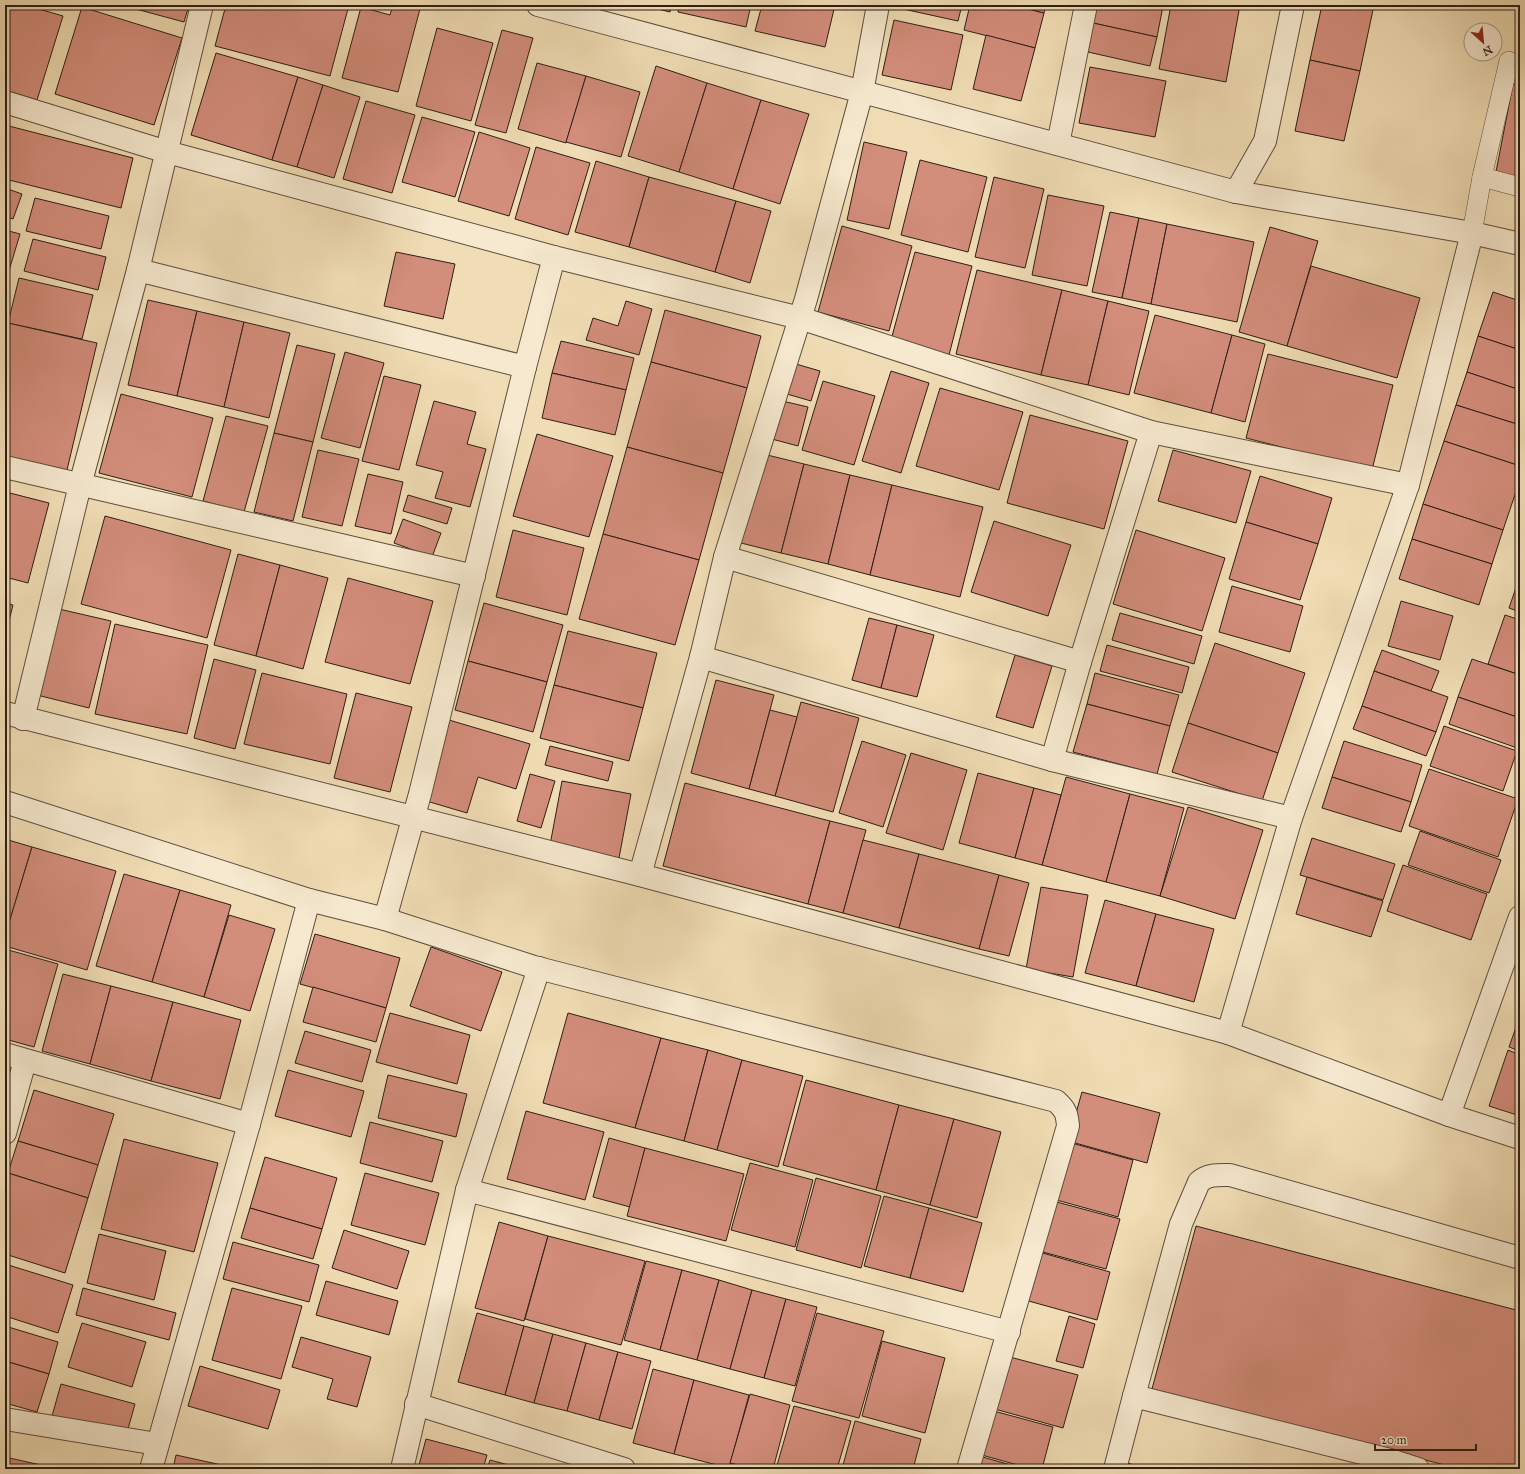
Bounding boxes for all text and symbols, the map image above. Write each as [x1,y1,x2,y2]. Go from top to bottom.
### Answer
north arrow [1463,22,1503,62]
text: N [1480,43,1494,59]
scale bar [1375,1426,1476,1452]
text: 20 m [1381,1433,1407,1447]

